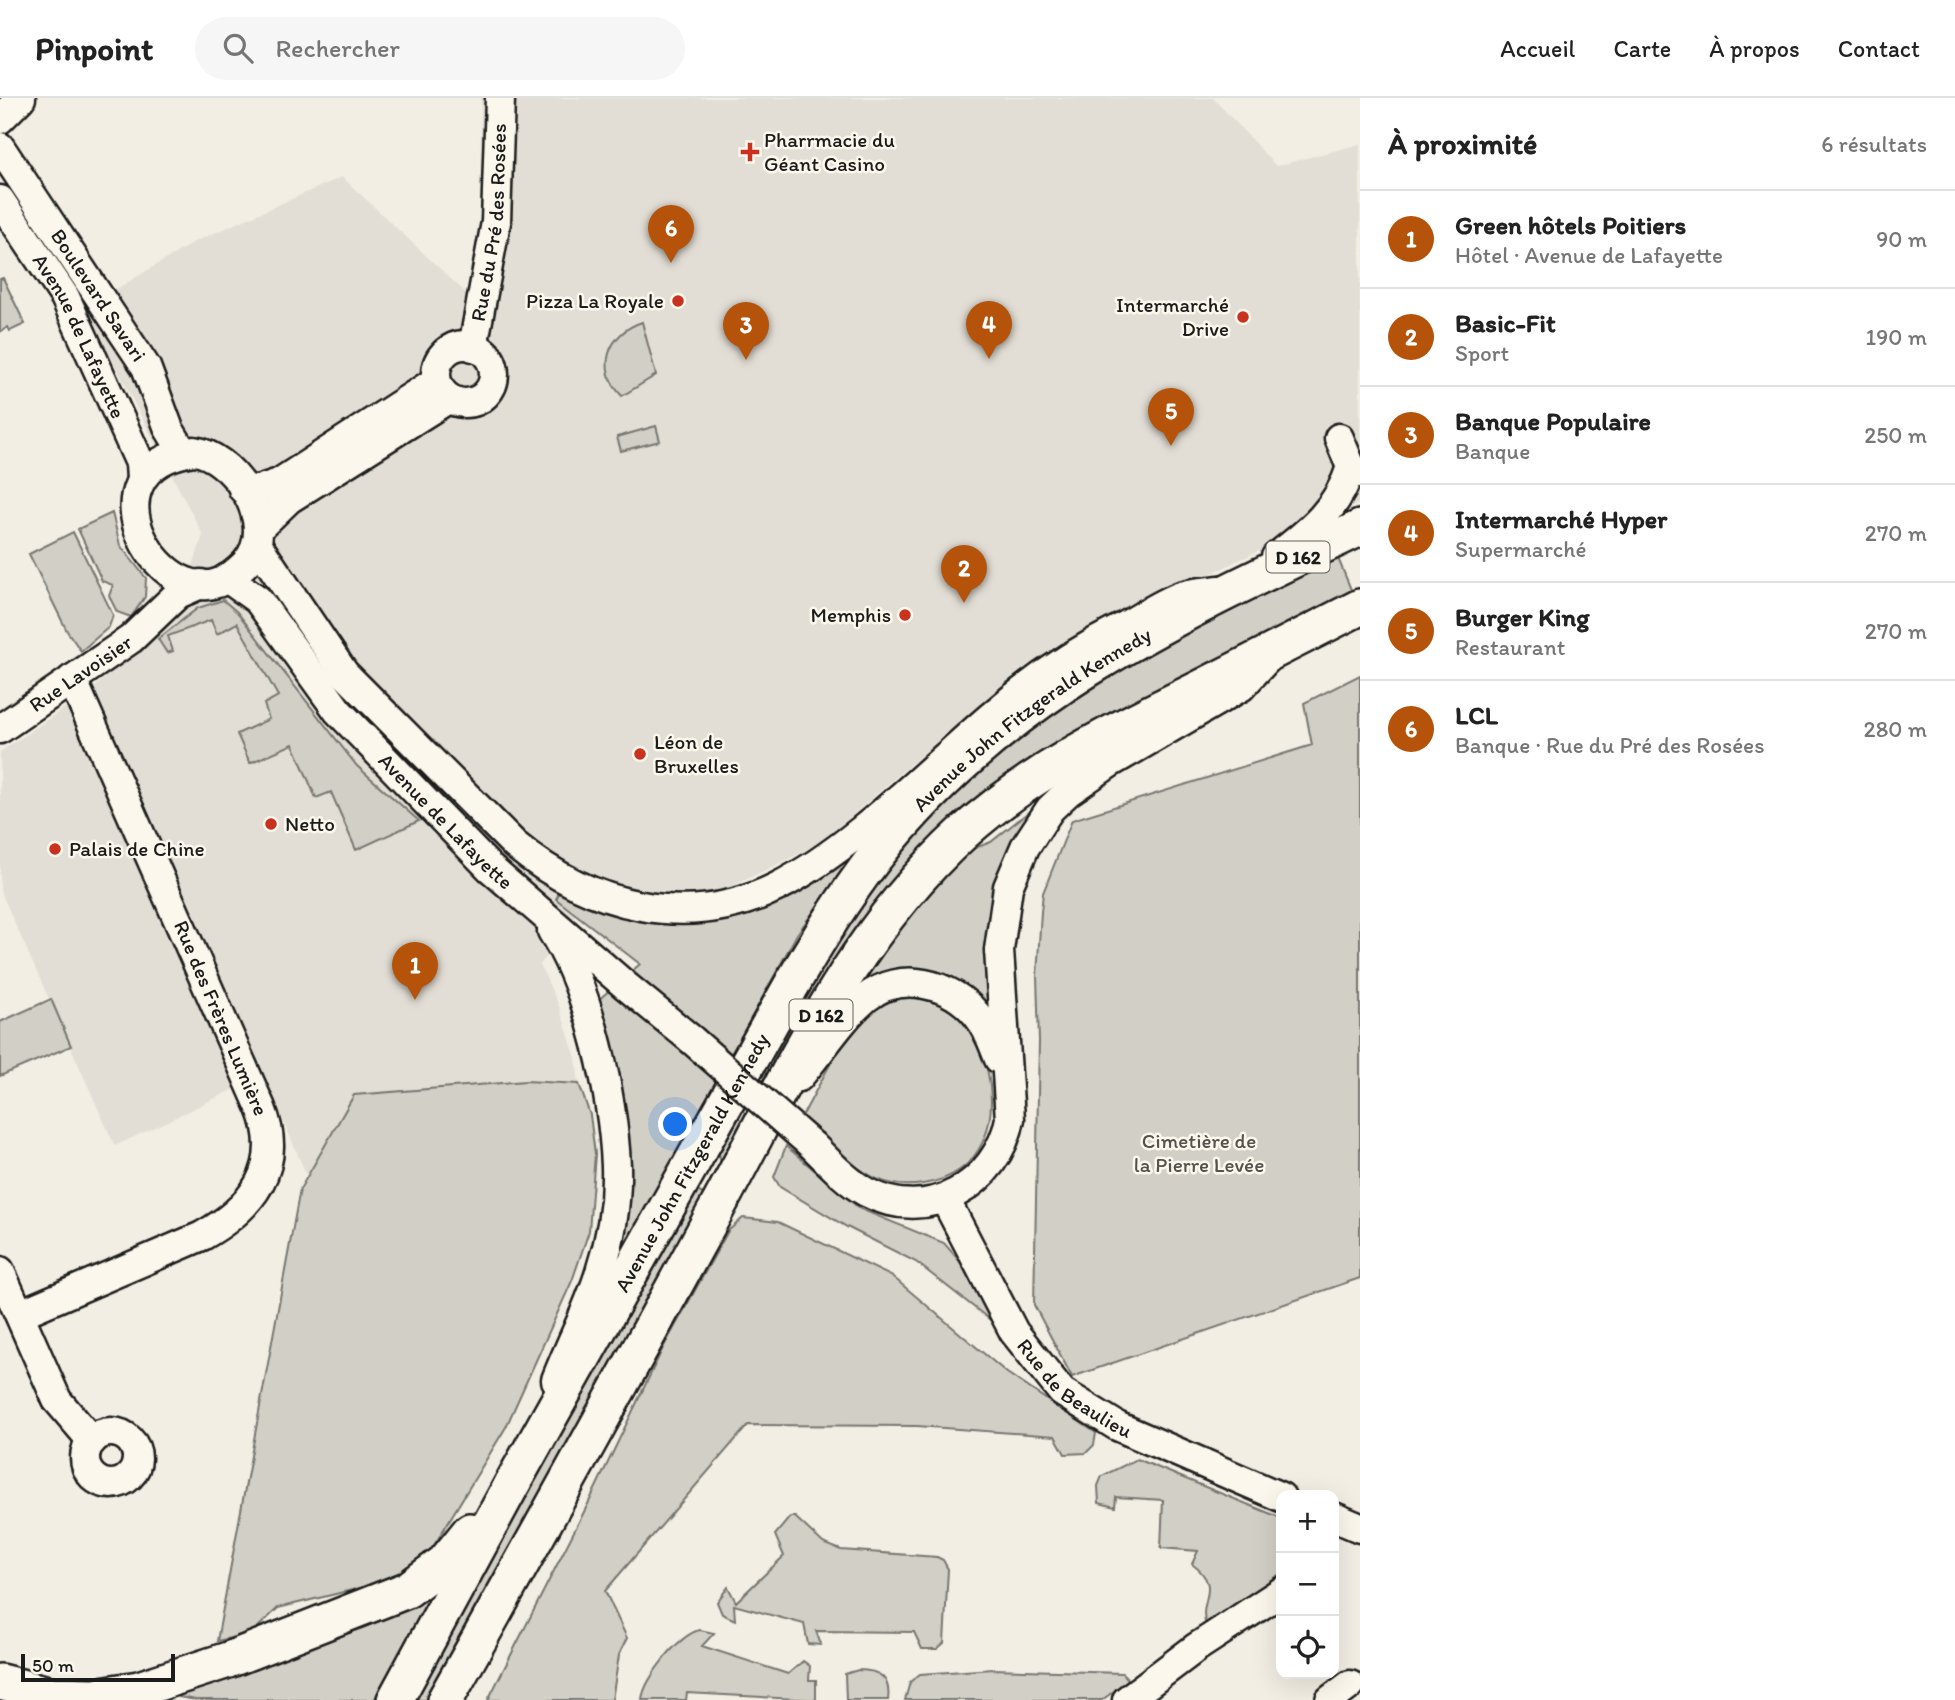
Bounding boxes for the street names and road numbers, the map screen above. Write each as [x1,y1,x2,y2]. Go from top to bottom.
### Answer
street label: Rue du Pré des Rosées [465,123,511,323]
street label: Boulevard Savari [46,224,152,366]
street label: Avenue de Lafayette [28,249,131,422]
road number: D 162 [1266,542,1330,572]
street label: Avenue John Fitzgerald Kennedy [907,621,1155,817]
street label: Rue Lavoisier [24,629,137,717]
street label: Avenue de Lafayette [374,748,518,894]
street label: Rue des Frères Lumière [169,916,274,1119]
road number: D 162 [790,1000,852,1030]
street label: Avenue John Fitzgerald Kennedy [609,1028,774,1296]
street label: Rue de Beaulieu [1012,1333,1136,1443]

